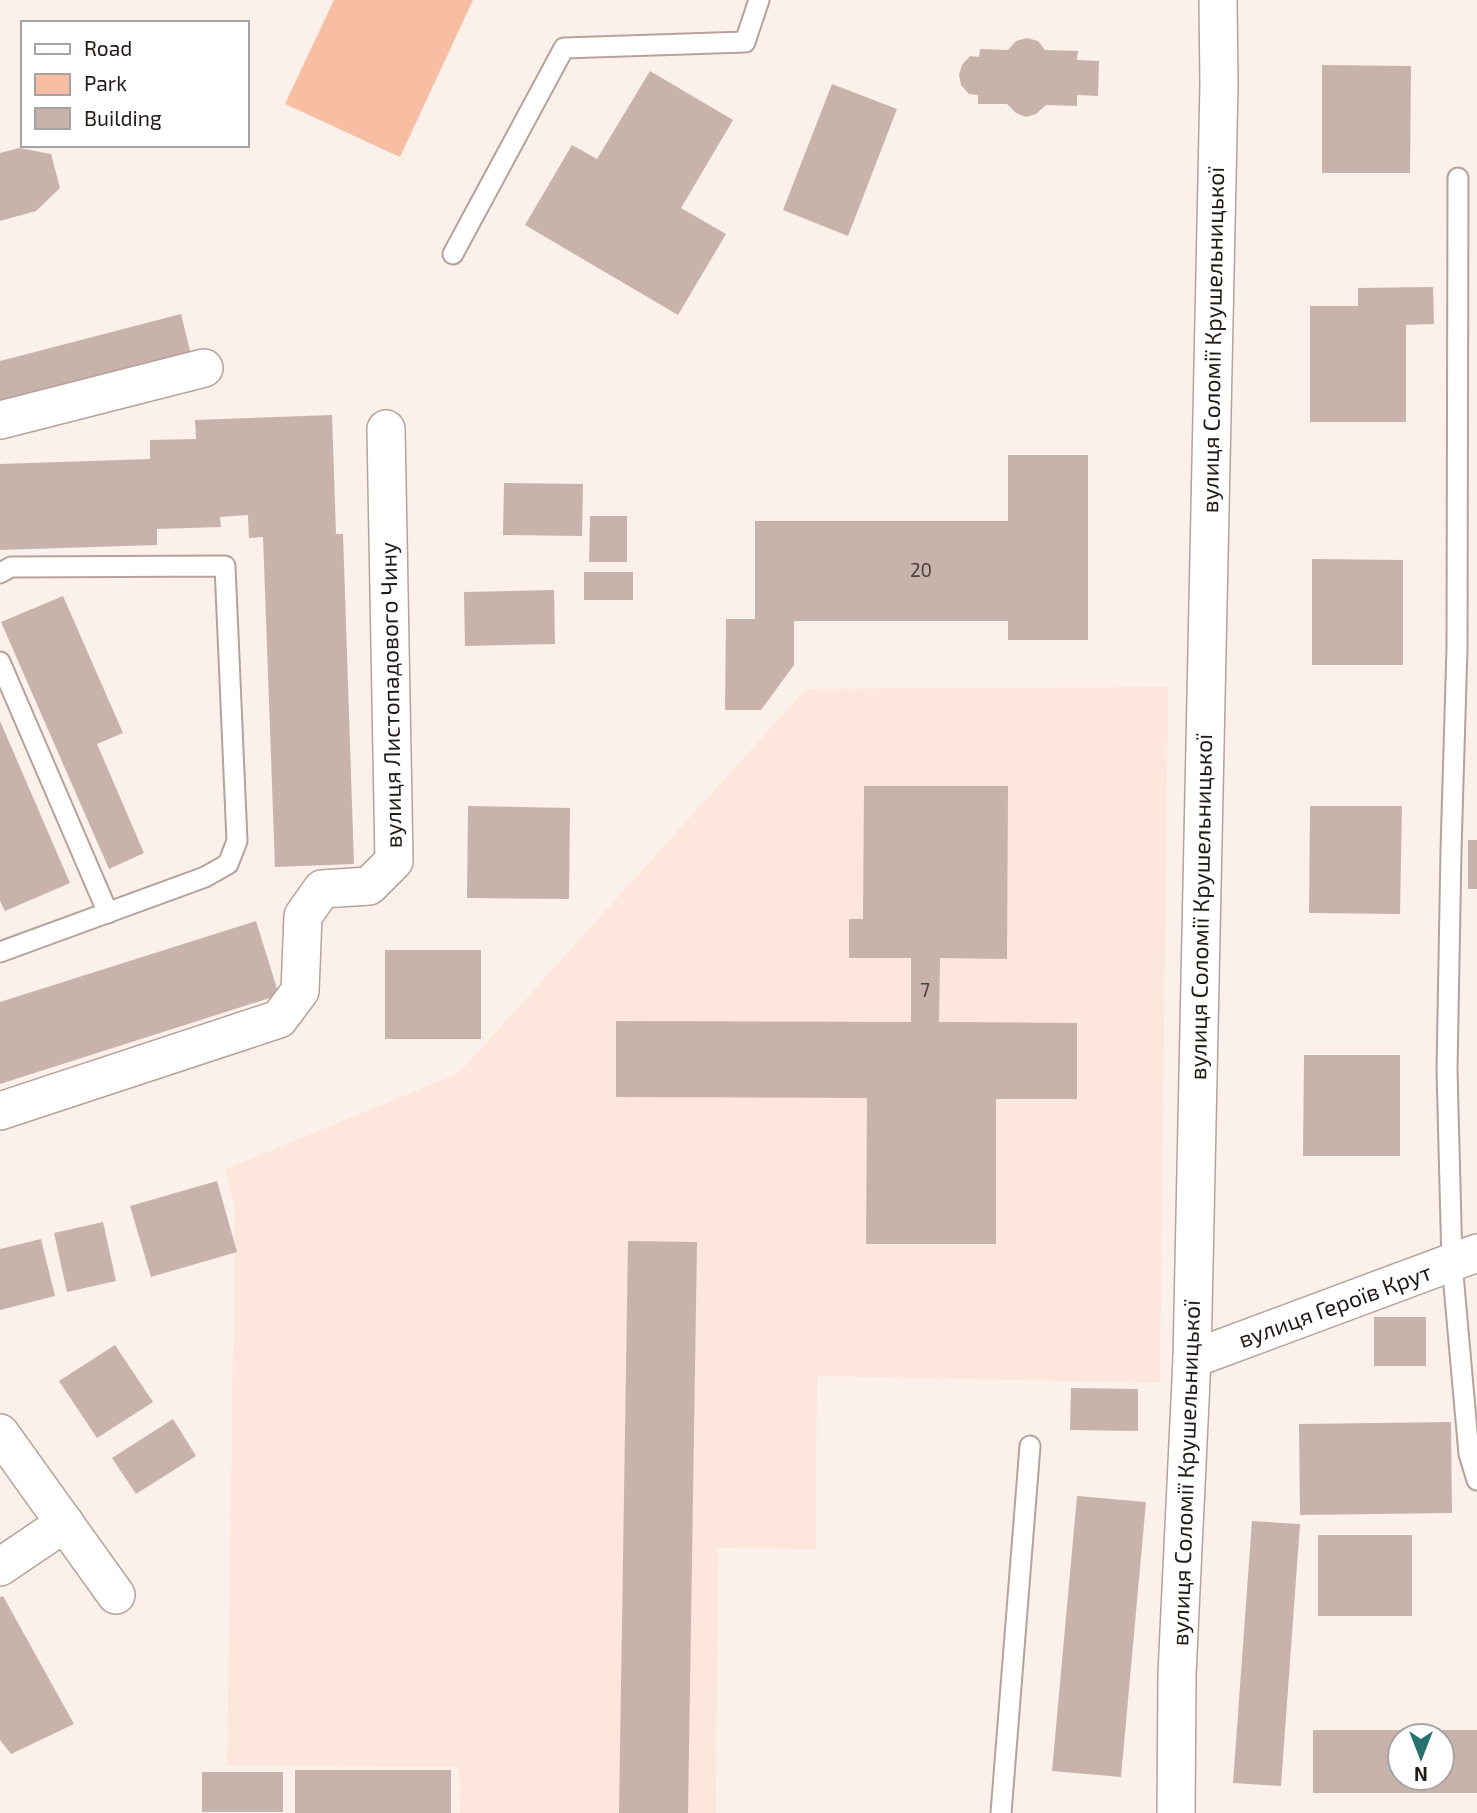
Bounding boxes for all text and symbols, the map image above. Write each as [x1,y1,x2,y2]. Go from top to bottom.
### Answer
legend [21,21,248,147]
text: Road [84,35,132,60]
text: Park [84,70,127,95]
text: Building [84,105,162,130]
street label: вулиця Соломії Крушельницької [1195,166,1230,513]
street label: вулиця Листопадового Чину [373,542,408,848]
house number: 20 [910,558,932,581]
street label: вулиця Соломії Крушельницької [1183,733,1218,1080]
house number: 7 [920,978,930,1001]
street label: вулиця Героїв Крут [1234,1257,1435,1354]
street label: вулиця Соломії Крушельницької [1165,1299,1206,1647]
north arrow [1386,1722,1456,1792]
text: N [1414,1763,1428,1786]

